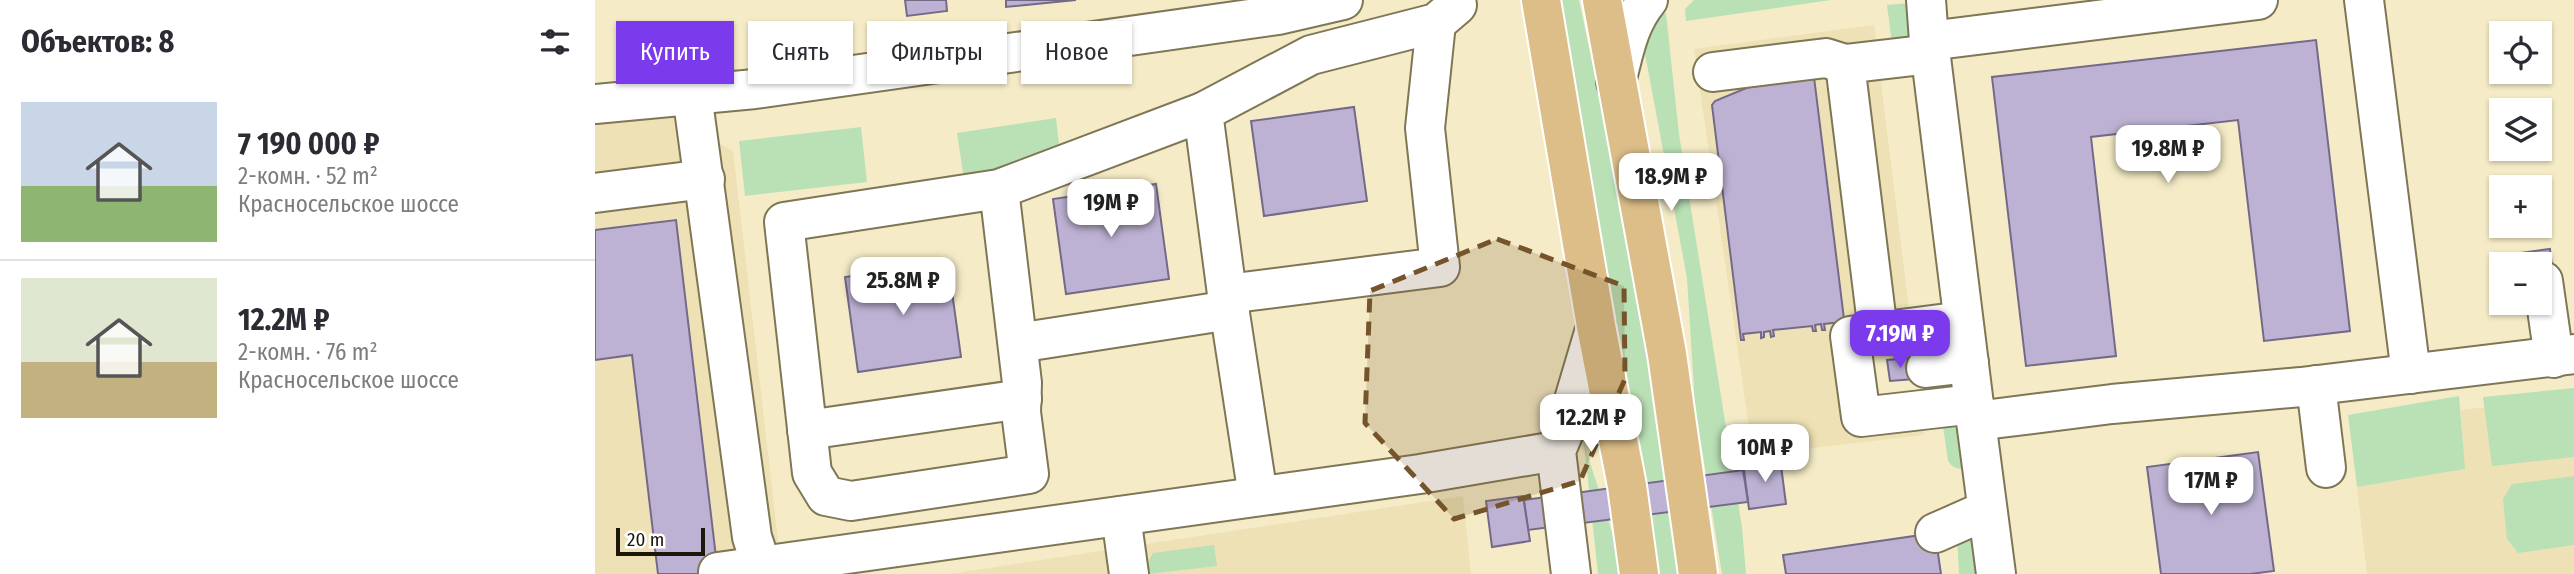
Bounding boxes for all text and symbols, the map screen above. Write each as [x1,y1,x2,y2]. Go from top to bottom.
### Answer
chip: Купить [616,21,734,84]
chip: Снять [748,21,853,84]
chip: Фильтры [867,21,1007,84]
chip: Новое [1021,21,1132,84]
map controls [2489,21,2552,315]
button: locate [2489,21,2552,84]
icon: filters [536,23,574,61]
text: Объектов: 8 [21,24,174,60]
button: layers [2489,98,2552,161]
pin: 19.8M ₽ [2103,125,2233,185]
text: 7 190 000 ₽ [238,126,379,162]
icon: home [77,130,161,214]
text: 19.8M ₽ [2132,134,2204,162]
pin: 18.9M ₽ [1606,154,1736,213]
text: 2-комн. · 52 m² [238,162,378,190]
text: 18.9M ₽ [1635,162,1707,190]
button: + [2489,175,2552,238]
pin: 19M ₽ [1062,180,1160,239]
text: 19M ₽ [1083,188,1139,216]
text: Красносельское шоссе [238,190,459,218]
button: − [2489,252,2552,315]
pin: 25.8M ₽ [838,258,968,317]
text: 25.8M ₽ [866,266,940,294]
text: 12.2M ₽ [238,302,329,338]
icon: home [77,306,161,390]
pin: 7.19M ₽ [1835,310,1965,370]
text: 7.19M ₽ [1866,319,1934,347]
text: 2-комн. · 76 m² [238,338,378,366]
text: Красносельское шоссе [238,366,459,394]
pin: 12.2M ₽ [1526,394,1656,454]
text: 12.2M ₽ [1556,403,1626,431]
pin: 10M ₽ [1716,424,1814,484]
text: 10M ₽ [1737,433,1793,461]
pin: 17M ₽ [2162,458,2260,517]
text: 17M ₽ [2184,466,2238,494]
scale bar [616,525,705,557]
text: 20 m [627,528,664,551]

